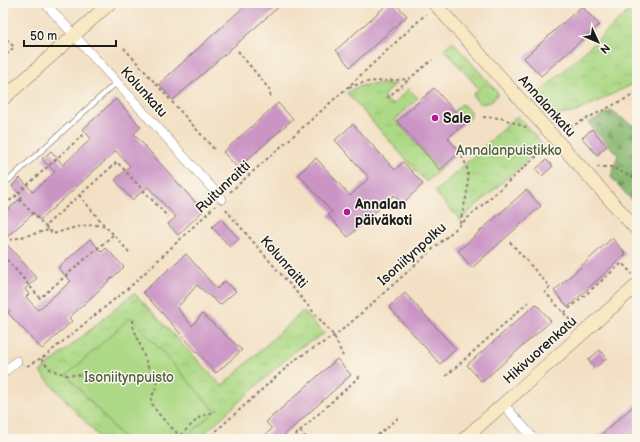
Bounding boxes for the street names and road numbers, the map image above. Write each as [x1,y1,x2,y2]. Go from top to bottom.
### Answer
street label: Kolunkatu [117,63,171,121]
street label: Annalankatu [515,71,579,141]
street label: Ruitunraitti [192,157,254,217]
street label: Isoniitynpolku [374,219,450,289]
street label: Kolunraitti [257,232,311,292]
street label: Hikivuorenkatu [500,313,580,387]

